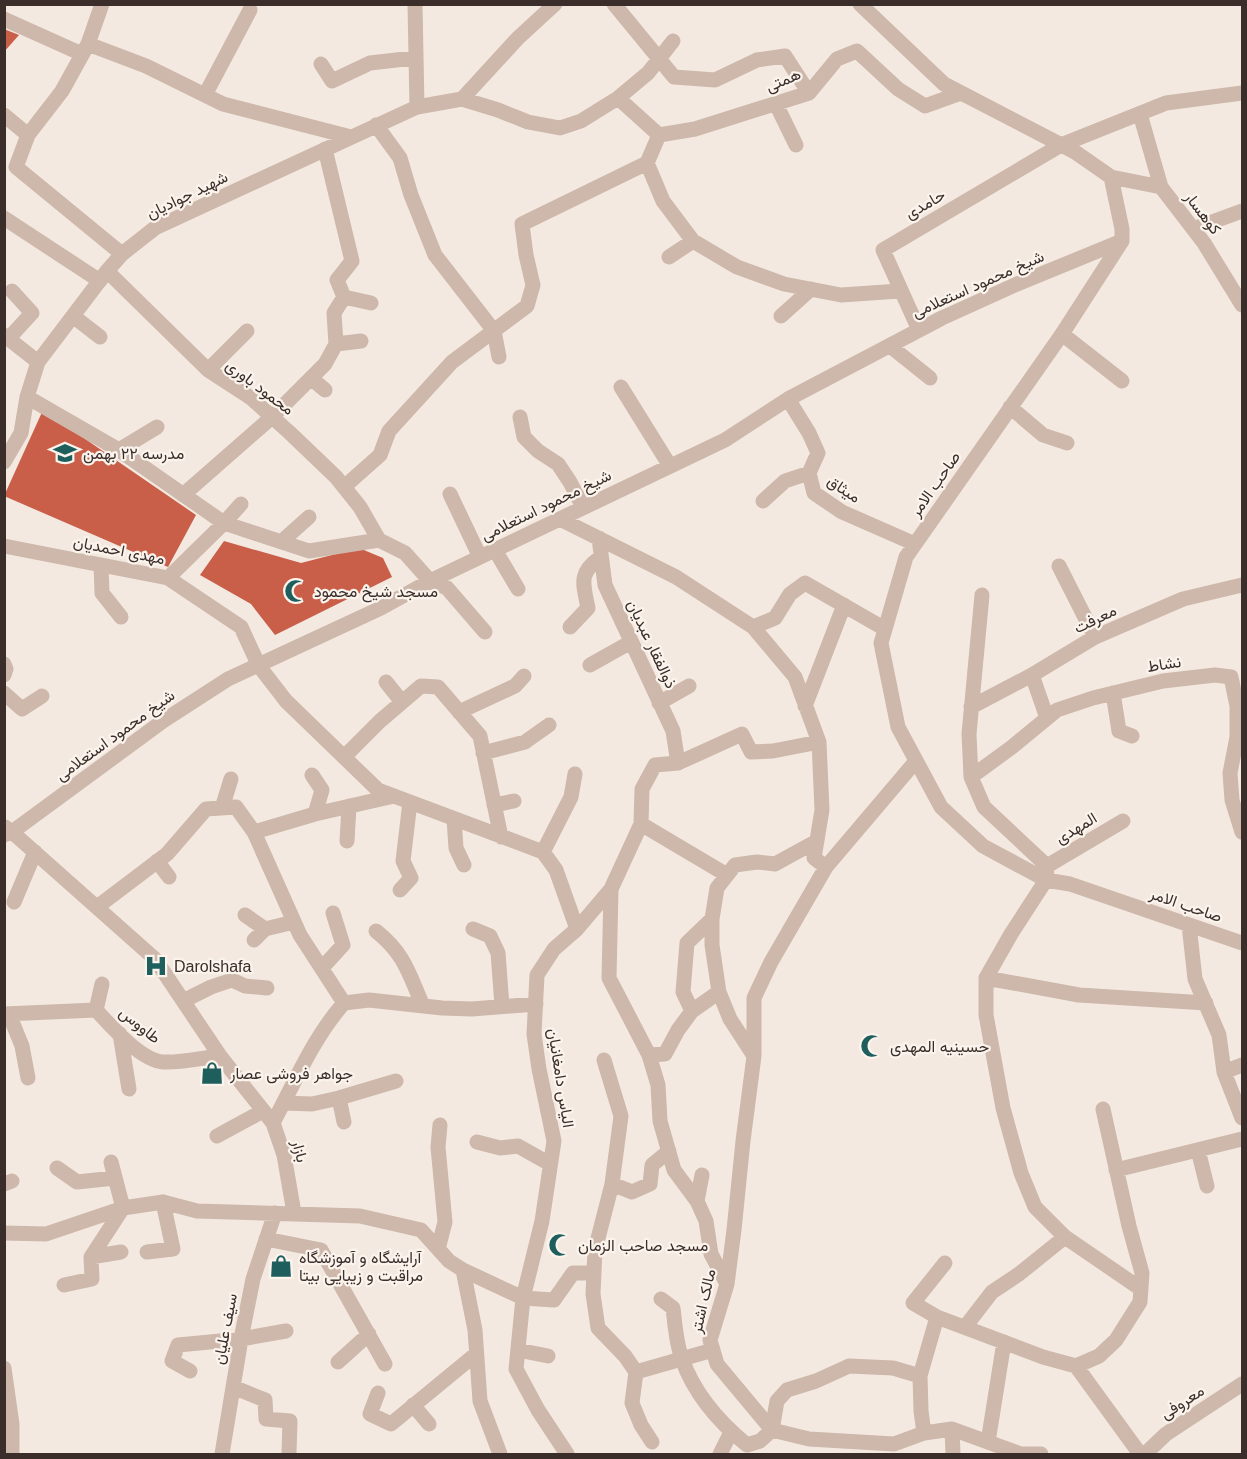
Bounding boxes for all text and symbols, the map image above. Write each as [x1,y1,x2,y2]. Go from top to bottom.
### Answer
street label: همتی [763,65,804,97]
street label: شهید جوادیان [143,168,231,224]
street label: حامدی [902,186,949,224]
street label: کوهسار [1179,188,1224,239]
street label: شیخ محمود استعلامی [909,247,1048,324]
street label: محمود باوری [221,356,297,420]
school or university icon: مدرسه ۲۲ بهمن [52,440,78,466]
place label: مدرسه ۲۲ بهمن [83,445,184,464]
street label: صاحب الامر [906,448,965,522]
street label: شیخ محمود استعلامی [478,466,615,547]
street label: میثاق [824,472,864,507]
street label: مهدی احمدیان [71,533,166,569]
mosque icon: مسجد شیخ محمود [283,578,309,604]
place label: مسجد شیخ محمود [314,583,438,603]
street label: ذوالفقار عبدیان [622,597,680,692]
street label: معرفت [1071,602,1120,638]
street label: نشاط [1146,653,1182,675]
street label: شیخ محمود استعلامی [52,686,179,786]
street label: المهدی [1052,809,1101,849]
street label: صاحب الامر [1146,884,1224,927]
hospital icon: Darolshafa [143,953,169,979]
place label: Darolshafa [174,958,251,975]
street label: طاووس [115,1003,164,1048]
street label: الیاس دامغانیان [543,1027,577,1129]
mosque icon: حسینیه المهدی [859,1033,885,1059]
place label: حسینیه المهدی [890,1038,990,1057]
shop icon: جواهر فروشی عصار [199,1060,225,1086]
place label: جواهر فروشی عصار [229,1065,353,1084]
street label: بازار [287,1137,311,1164]
mosque icon: مسجد صاحب الزمان [547,1232,573,1258]
place label: مسجد صاحب الزمان [578,1237,708,1256]
place label: آرایشگاه و آموزشگاه مراقبت و زیبایی بیتا [299,1249,423,1286]
shop icon: آرایشگاه و آموزشگاه مراقبت و زیبایی بیتا [268,1253,294,1279]
street label: مالک اشتر [687,1267,721,1336]
street label: سیف علیان [210,1292,241,1366]
street label: معروفی [1157,1382,1208,1424]

